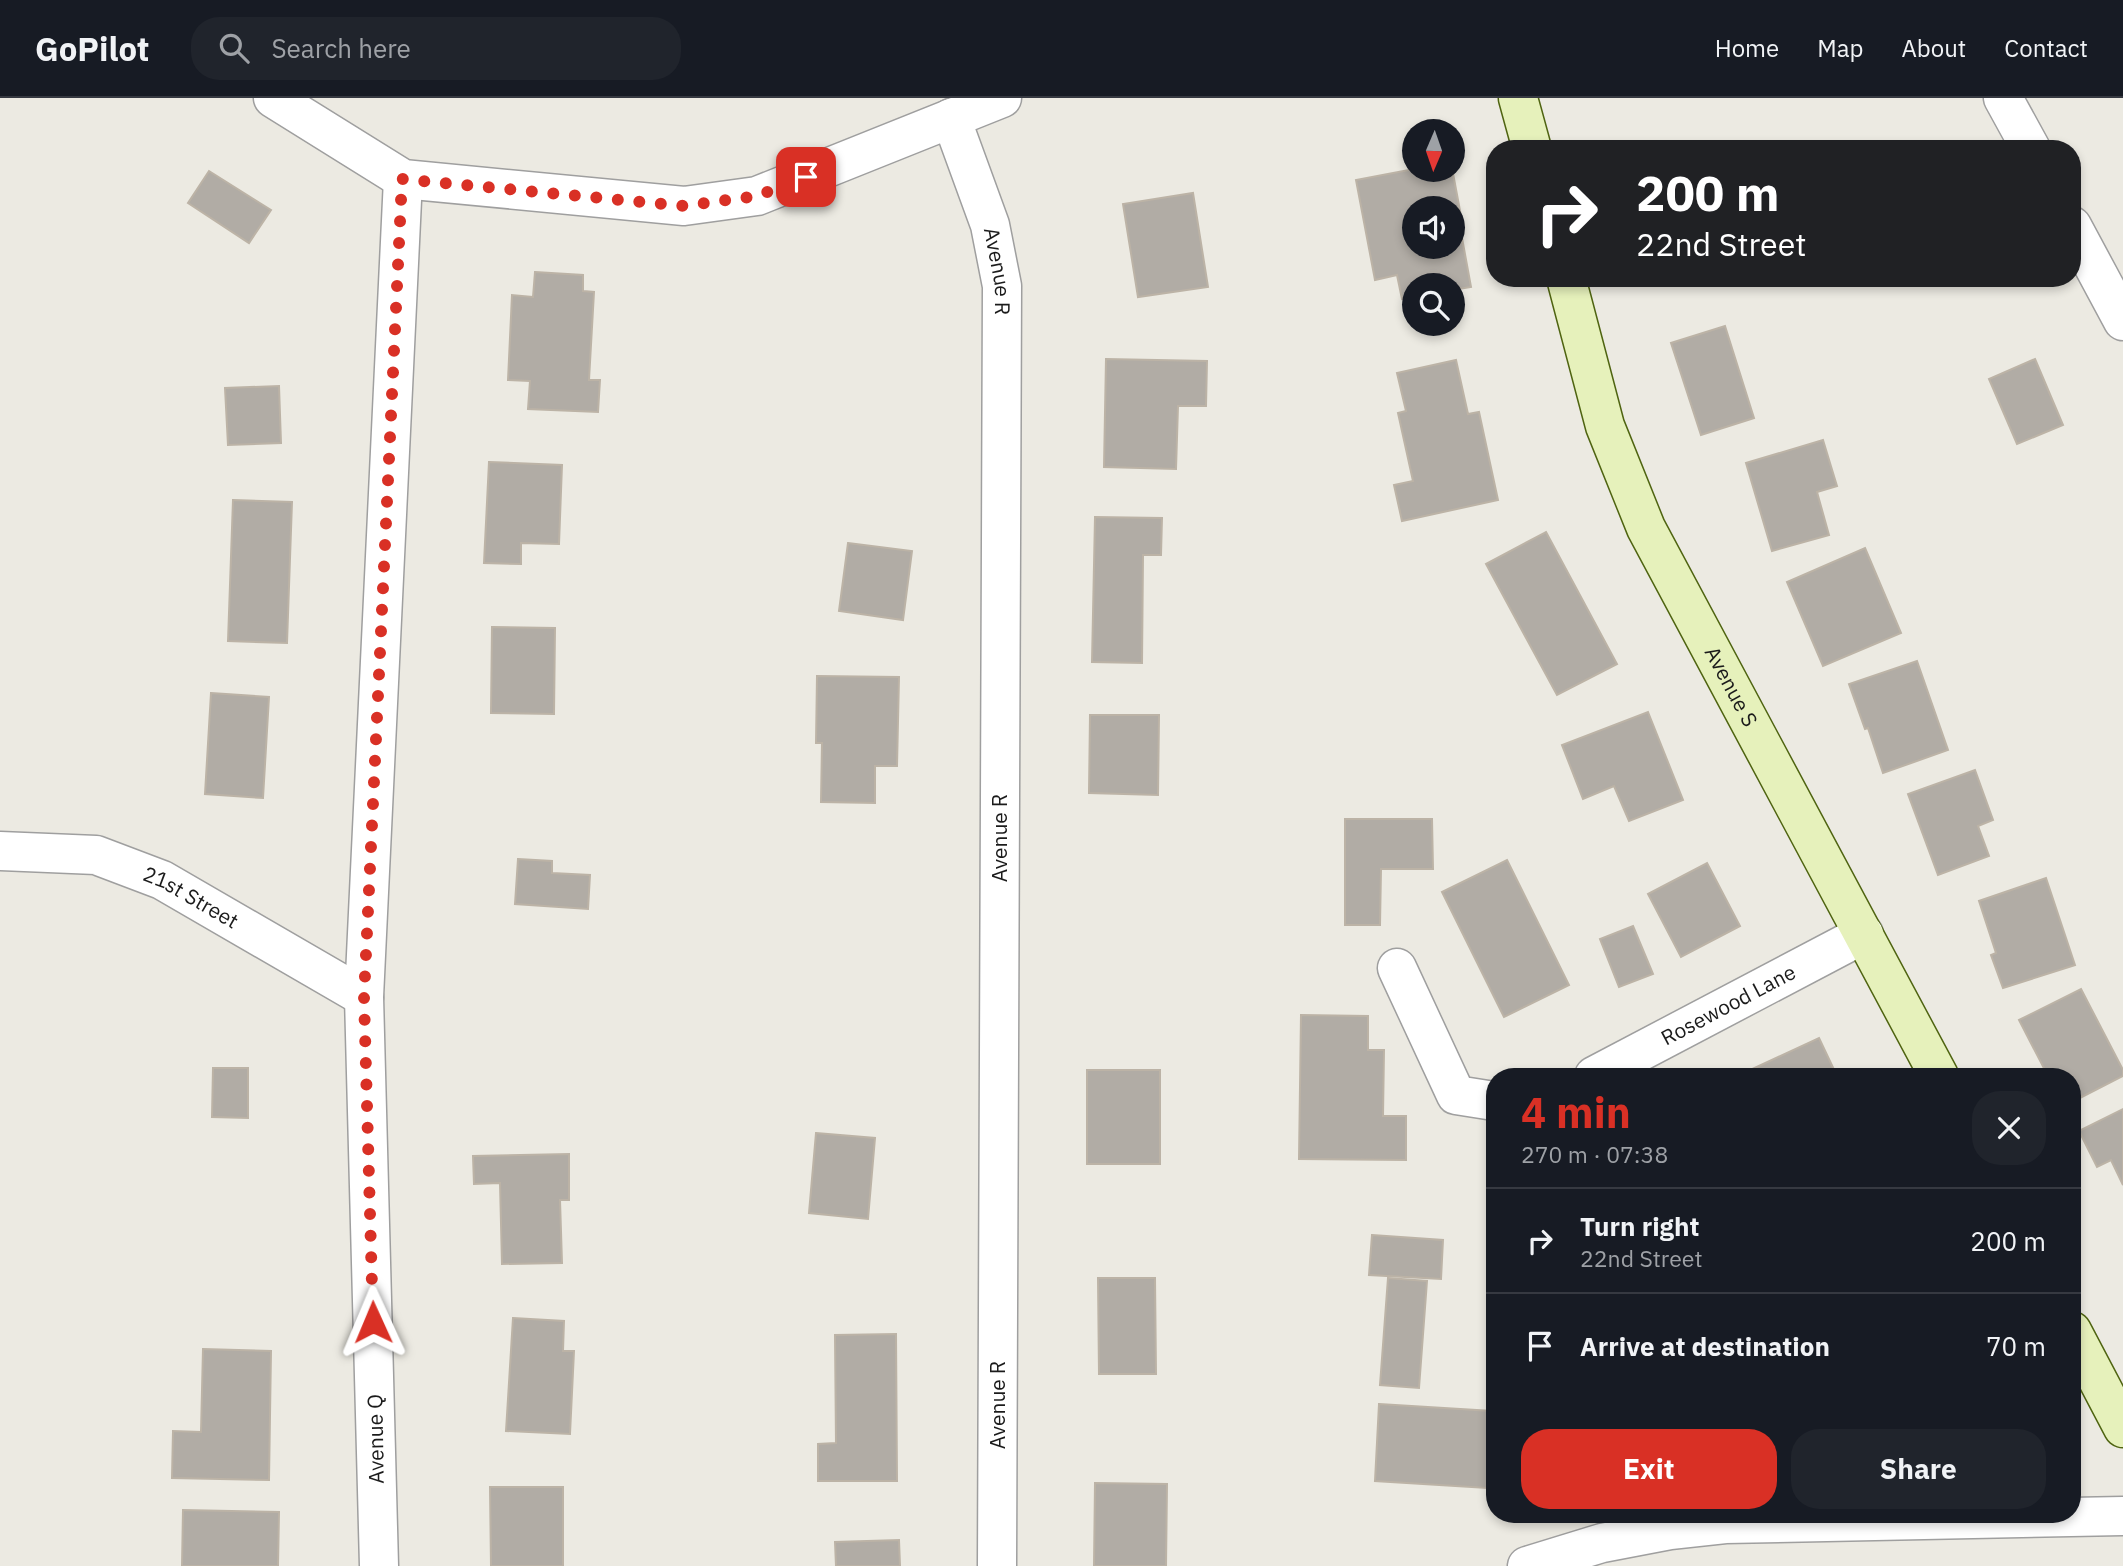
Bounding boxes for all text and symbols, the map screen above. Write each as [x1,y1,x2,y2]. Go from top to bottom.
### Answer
search box [191,17,681,80]
text: GoPilot [35,27,149,70]
icon: search [215,29,253,67]
text: Search here [271,31,411,65]
text: Home [1715,32,1779,64]
text: Map [1817,32,1863,64]
text: About [1901,32,1966,64]
text: Contact [2004,32,2088,64]
north arrow [1402,119,1465,182]
map controls [1402,119,1465,336]
pin [776,147,836,207]
icon: arrive [787,158,825,196]
text: 200 m [1636,161,1780,224]
icon: right [1521,168,1612,259]
button: sound [1402,196,1465,259]
text: 22nd Street [1636,223,1806,265]
street label: Avenue R [978,225,1017,315]
button: search [1402,273,1465,336]
street label: Avenue S [1699,641,1765,731]
street label: Avenue R [985,794,1013,882]
street label: 21st Street [139,859,244,934]
street label: Rosewood Lane [1656,957,1800,1051]
text: 4 min [1521,1085,1631,1140]
button: close [1972,1091,2046,1165]
text: 270 m · 07:38 [1521,1139,1668,1169]
text: Turn right [1580,1209,1699,1243]
icon: right [1521,1222,1559,1260]
text: 200 m [1970,1224,2046,1258]
text: 22nd Street [1580,1243,1703,1273]
position arrow [336,1285,410,1359]
icon: arrive [1521,1327,1559,1365]
text: Arrive at destination [1580,1329,1830,1363]
text: 70 m [1986,1329,2046,1363]
street label: Avenue R [983,1361,1011,1449]
street label: Avenue Q [360,1394,390,1484]
button: Exit [1521,1429,1777,1509]
button: Share [1791,1429,2046,1509]

